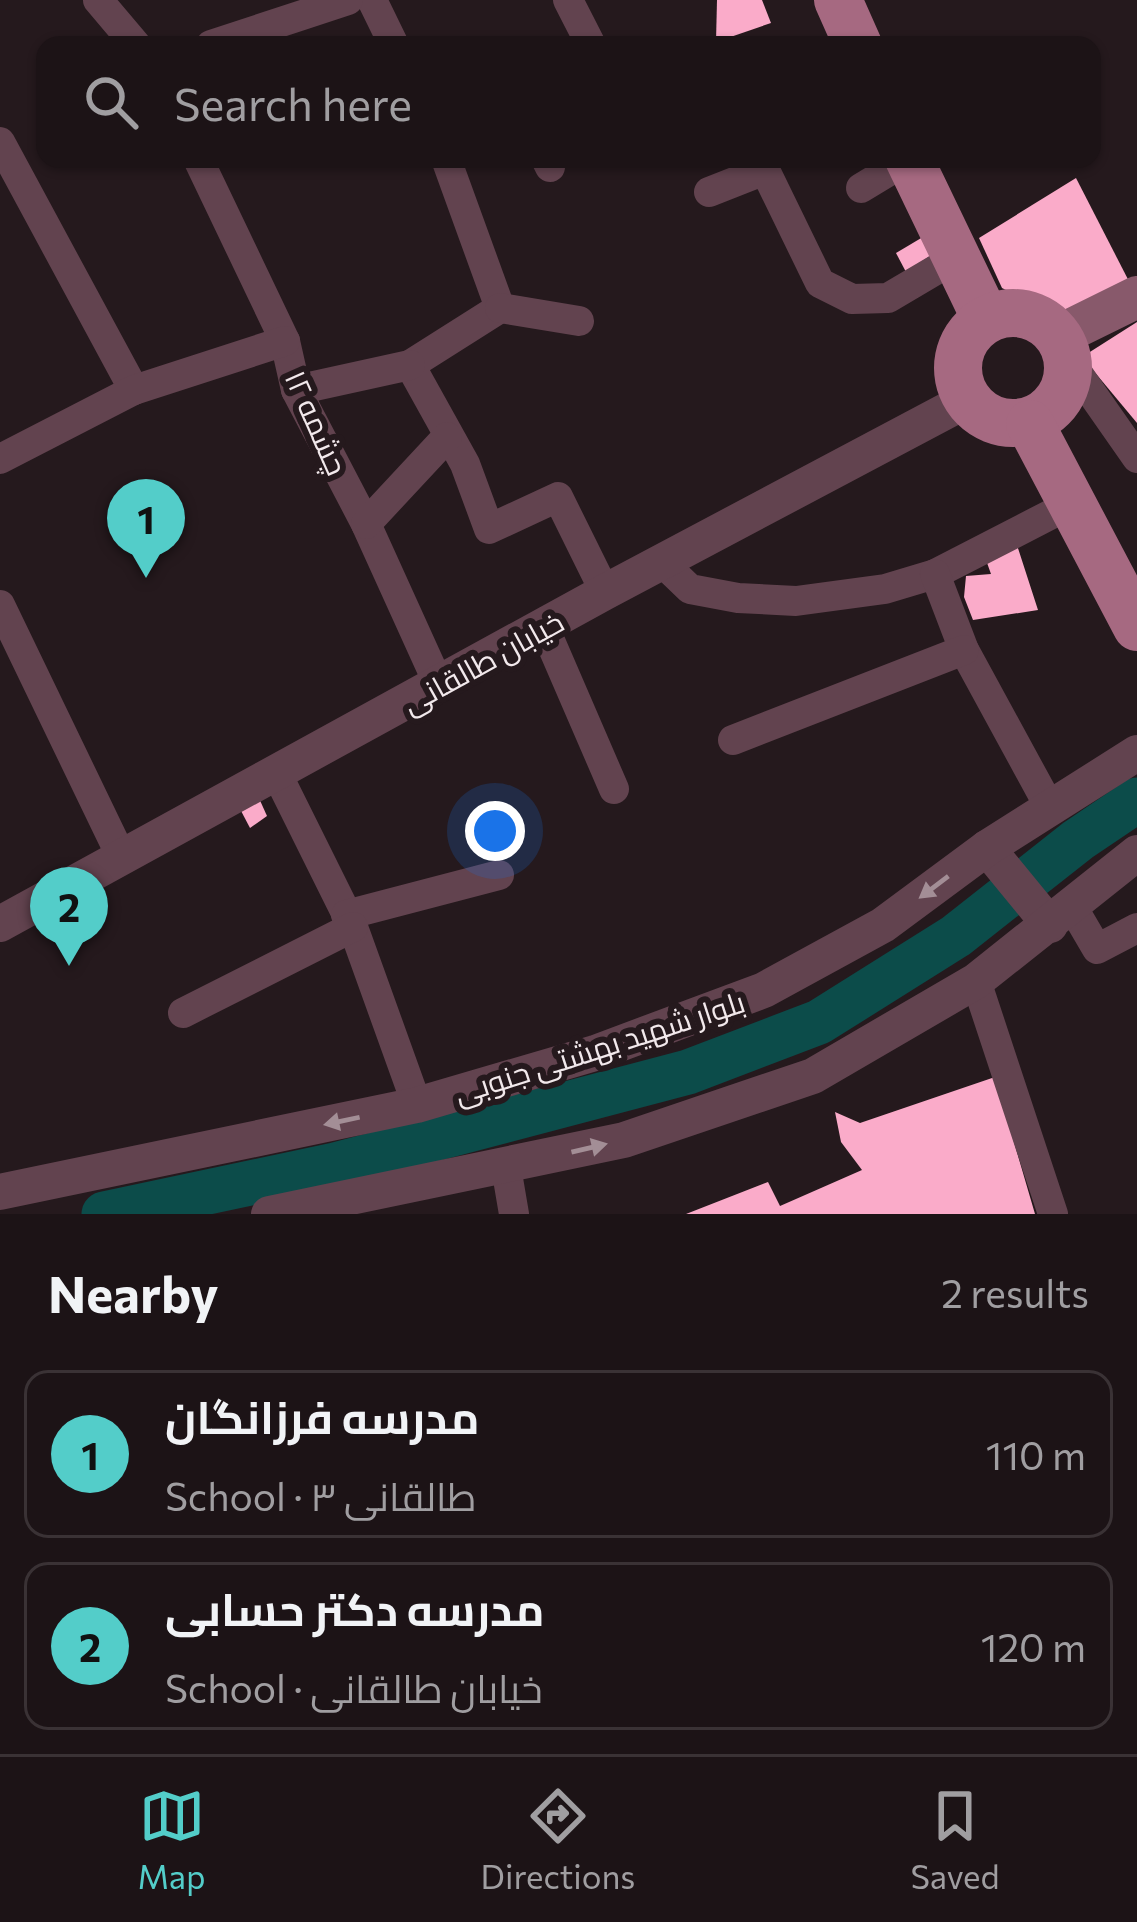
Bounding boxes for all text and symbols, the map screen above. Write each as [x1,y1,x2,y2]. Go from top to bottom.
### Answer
search box [36,36,1101,168]
icon: search [78,69,144,135]
text: Search here [174,75,412,130]
street label: چشمه ۱۲ [276,364,357,481]
pin: 1 [107,479,185,578]
street label: خیابان طالقانی [395,601,570,722]
your location [465,801,525,861]
pin: 2 [30,867,108,966]
one-way arrow [919,875,950,899]
street label: بلوار شهید بهشتی جنوبی [449,982,750,1112]
one-way arrow [323,1112,361,1131]
one-way arrow [571,1138,609,1157]
text: Nearby [48,1261,218,1324]
text: 2 results [941,1268,1089,1316]
text: مدرسه فرزانگان [165,1388,480,1443]
text: 1 [81,1430,99,1478]
text: 110 m [986,1430,1086,1478]
text: School · طالقانی ۳ [165,1471,477,1519]
text: مدرسه دکتر حسابی [165,1580,545,1635]
text: 2 [79,1622,101,1670]
text: 120 m [981,1622,1086,1670]
text: School · خیابان طالقانی [165,1663,543,1711]
tab: Map [138,1783,206,1896]
tab: Directions [481,1783,635,1896]
tab: Saved [910,1783,999,1896]

